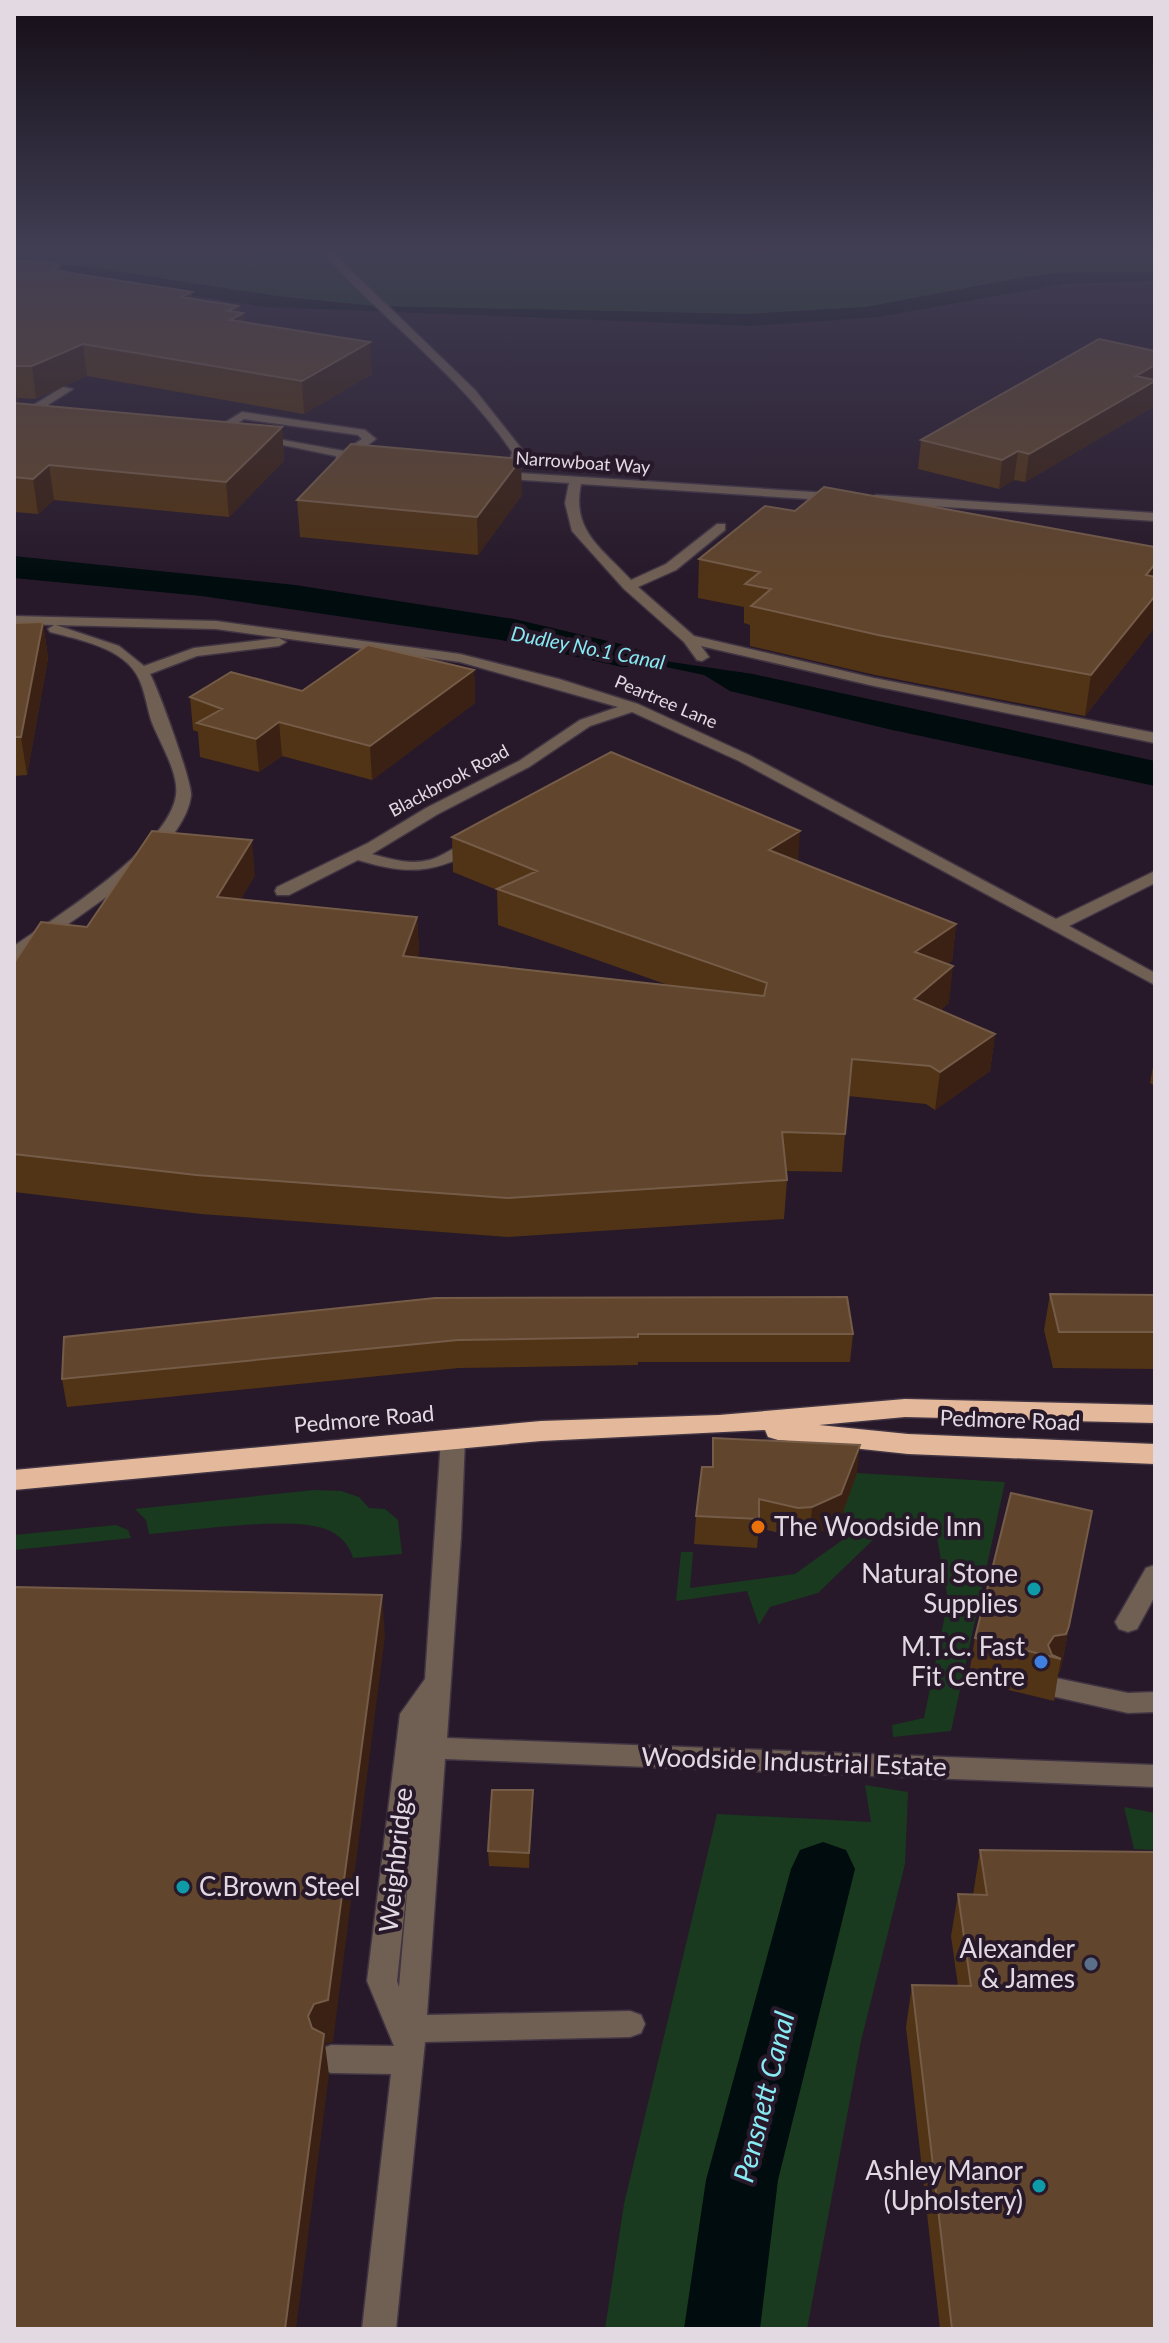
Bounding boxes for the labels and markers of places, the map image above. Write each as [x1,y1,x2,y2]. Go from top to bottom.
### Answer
place label: The Woodside Inn [774,1510,982,1542]
marker: The Woodside Inn [749,1518,767,1536]
place label: Natural Stone Supplies [861,1557,1018,1619]
marker: Natural Stone Supplies [1025,1580,1043,1598]
place label: M.T.C. Fast Fit Centre [901,1630,1026,1692]
marker: M.T.C. Fast Fit Centre [1032,1653,1050,1671]
place label: C.Brown Steel [199,1870,360,1902]
marker: C.Brown Steel [174,1878,192,1896]
place label: Alexander & James [960,1932,1076,1994]
marker: Alexander & James [1082,1955,1100,1973]
place label: Ashley Manor (Upholstery) [865,2154,1024,2216]
marker: Ashley Manor (Upholstery) [1030,2177,1048,2195]

